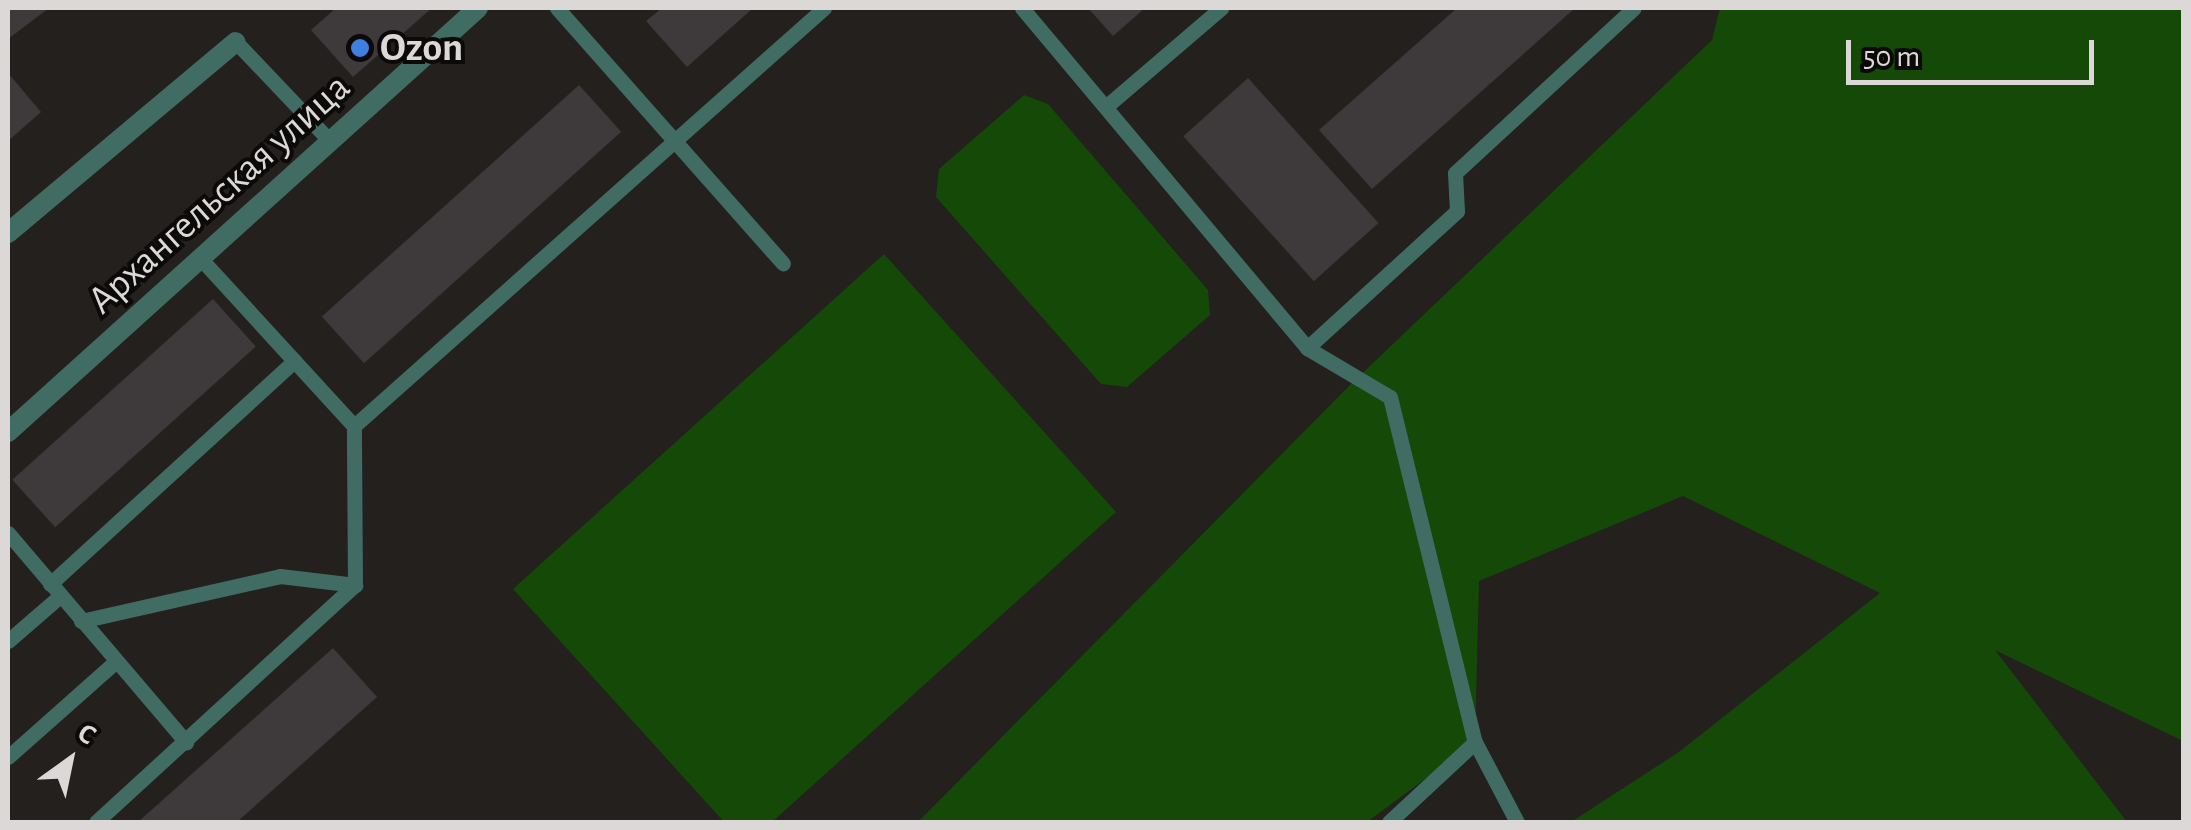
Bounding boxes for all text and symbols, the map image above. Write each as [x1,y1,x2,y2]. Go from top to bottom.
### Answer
scale bar [1851,20,2098,82]
place label: Ozon [380,24,463,72]
marker: Ozon [349,37,371,59]
text: 50 m [1863,42,1920,72]
street label: Архангельская улица [78,64,360,324]
north arrow [20,710,120,810]
text: С [72,719,100,751]

